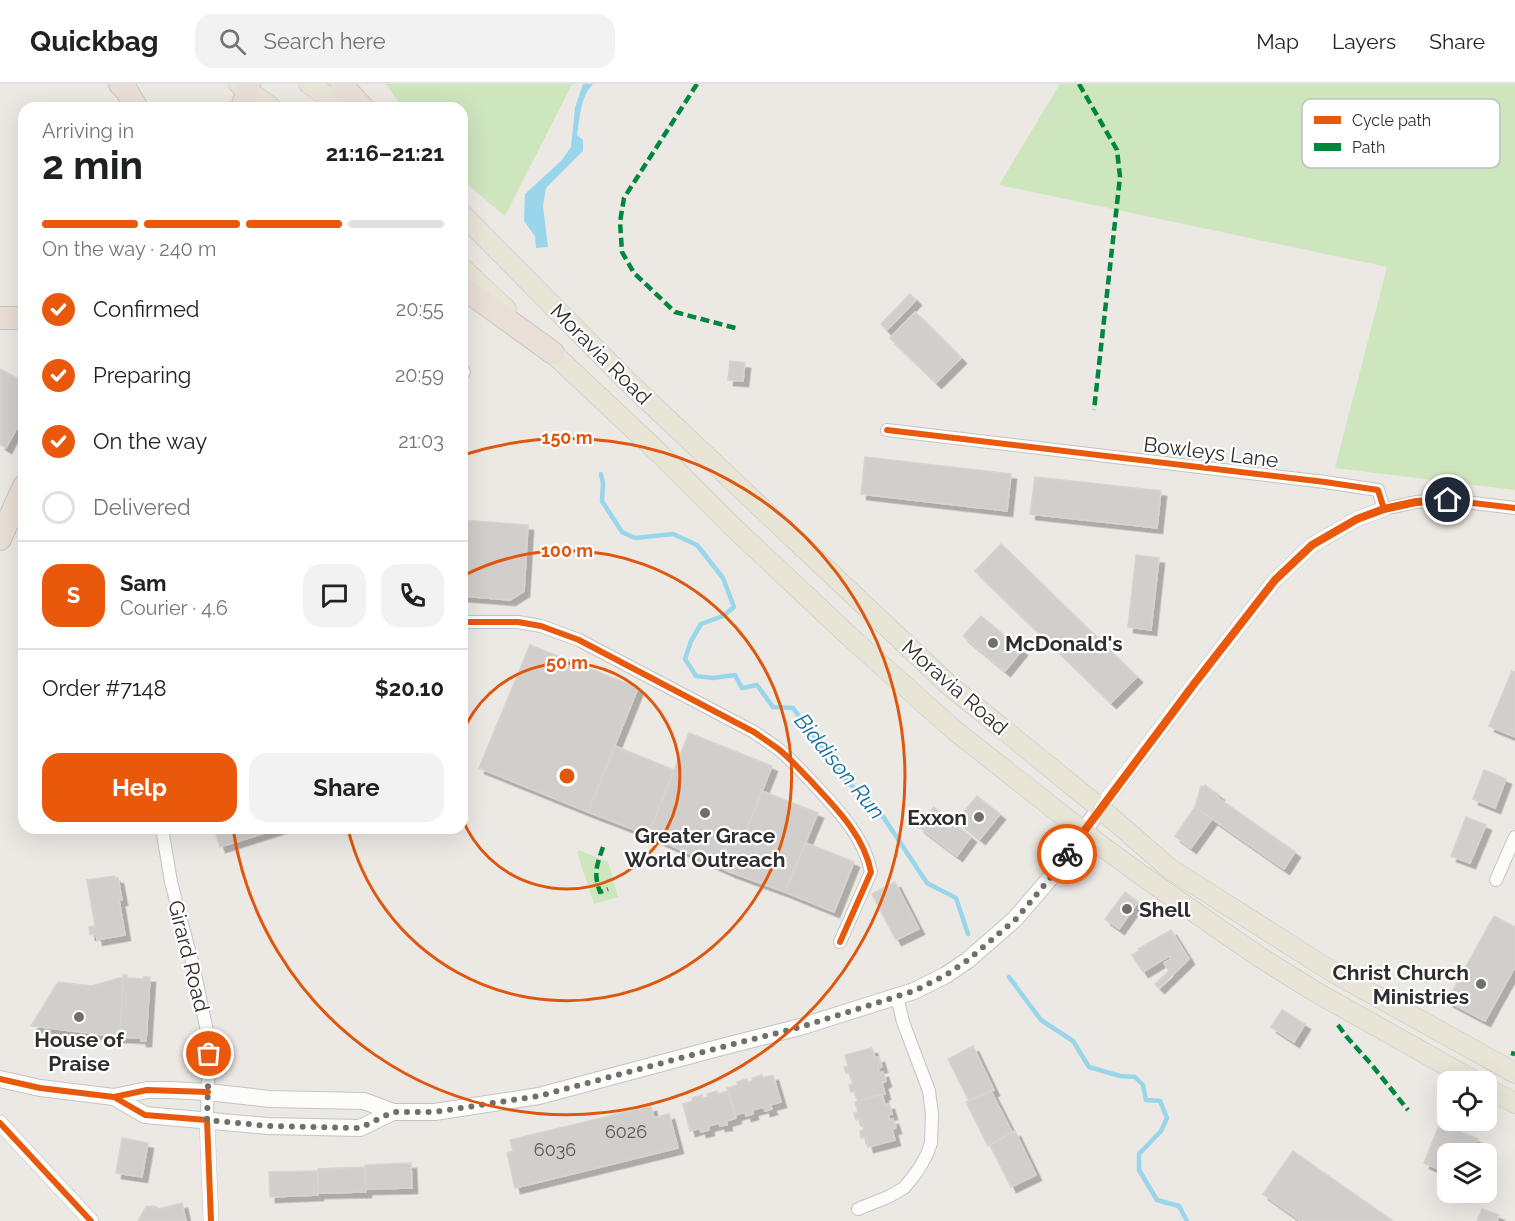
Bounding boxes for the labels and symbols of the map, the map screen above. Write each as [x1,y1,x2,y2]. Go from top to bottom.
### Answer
legend [1302,99,1500,168]
text: Cycle path [1352,111,1431,130]
text: Path [1352,138,1385,157]
street label: Moravia Road [545,298,657,410]
text: 150 m [542,427,593,448]
street label: Bowleys Lane [1142,431,1280,473]
pin [1422,474,1473,525]
text: 100 m [541,540,593,561]
place label: McDonald's [1005,631,1123,656]
street label: Moravia Road [897,634,1013,740]
marker: McDonald's [986,636,1000,650]
text: 50 m [546,652,588,673]
water label: Biddison Run [789,708,891,824]
centre of rings [557,766,577,786]
place label: Exxon [907,805,967,830]
marker: Greater Grace World Outreach [698,806,712,820]
marker: Exxon [972,810,986,824]
place label: Greater Grace World Outreach [625,823,785,872]
courier [1037,824,1097,884]
place label: Shell [1139,897,1191,922]
street label: Girard Road [163,898,215,1014]
marker: Shell [1120,902,1134,916]
place label: Christ Church Ministries [1332,960,1469,1009]
marker: Christ Church Ministries [1474,977,1488,991]
marker: House of Praise [72,1010,86,1024]
place label: House of Praise [34,1027,125,1076]
pin [183,1028,234,1079]
house number: 6026 [605,1121,647,1142]
house number: 6036 [534,1139,576,1160]

